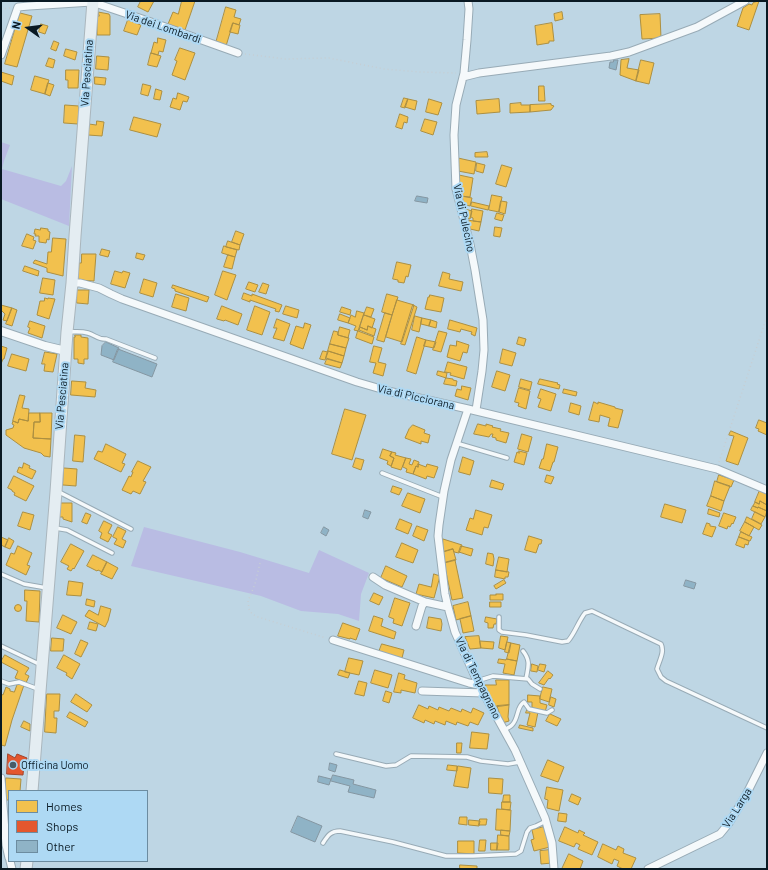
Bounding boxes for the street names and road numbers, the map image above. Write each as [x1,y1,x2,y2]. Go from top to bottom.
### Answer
street label: Via dei Lombardi [123,8,203,46]
street label: Via Pesciatina [78,39,96,107]
street label: Via di Pulecino [450,183,478,253]
street label: Via Pesciatina [53,362,71,430]
street label: Via di Picciorana [376,382,456,412]
street label: Via di Tempagnano [452,635,504,721]
street label: Via Larga [720,786,754,830]

